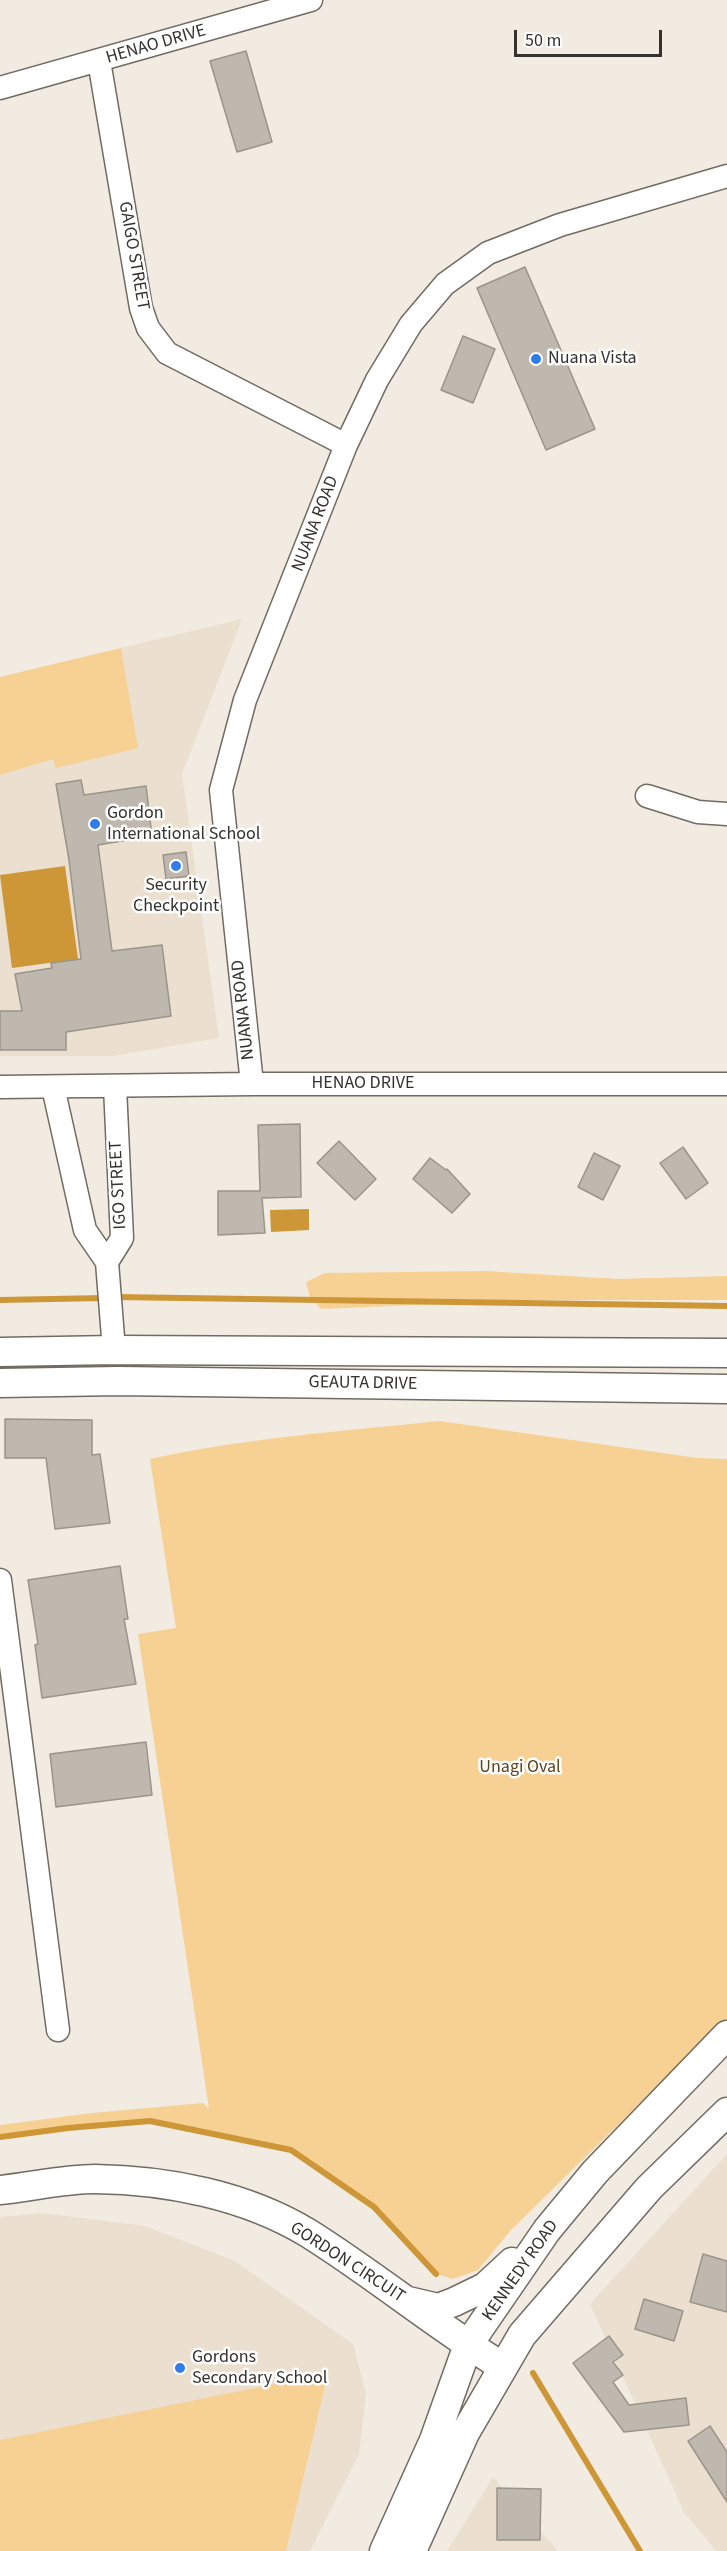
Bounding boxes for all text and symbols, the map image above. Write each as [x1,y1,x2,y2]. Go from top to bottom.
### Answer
scale bar [517,18,666,56]
street label: HENAO DRIVE [104,20,208,70]
text: 50 m [525,28,561,53]
street label: GAIGO STREET [113,200,153,312]
place label: Nuana Vista [548,348,637,370]
marker: Nuana Vista [529,352,543,366]
street label: NUANA ROAD [288,473,344,575]
place label: Gordon International School [107,803,260,846]
marker: Gordon International School [88,817,102,831]
marker: Security Checkpoint [169,859,183,873]
place label: Security Checkpoint [133,875,219,918]
street label: NUANA ROAD [228,959,260,1061]
street label: HENAO DRIVE [312,1073,414,1095]
street label: IGO STREET [106,1140,132,1230]
street label: GEAUTA DRIVE [308,1372,418,1396]
park label: Unagi Oval [479,1757,561,1779]
street label: KENNEDY ROAD [478,2216,564,2326]
street label: GORDON CIRCUIT [285,2218,409,2308]
place label: Gordons Secondary School [192,2347,327,2390]
marker: Gordons Secondary School [173,2361,187,2375]

